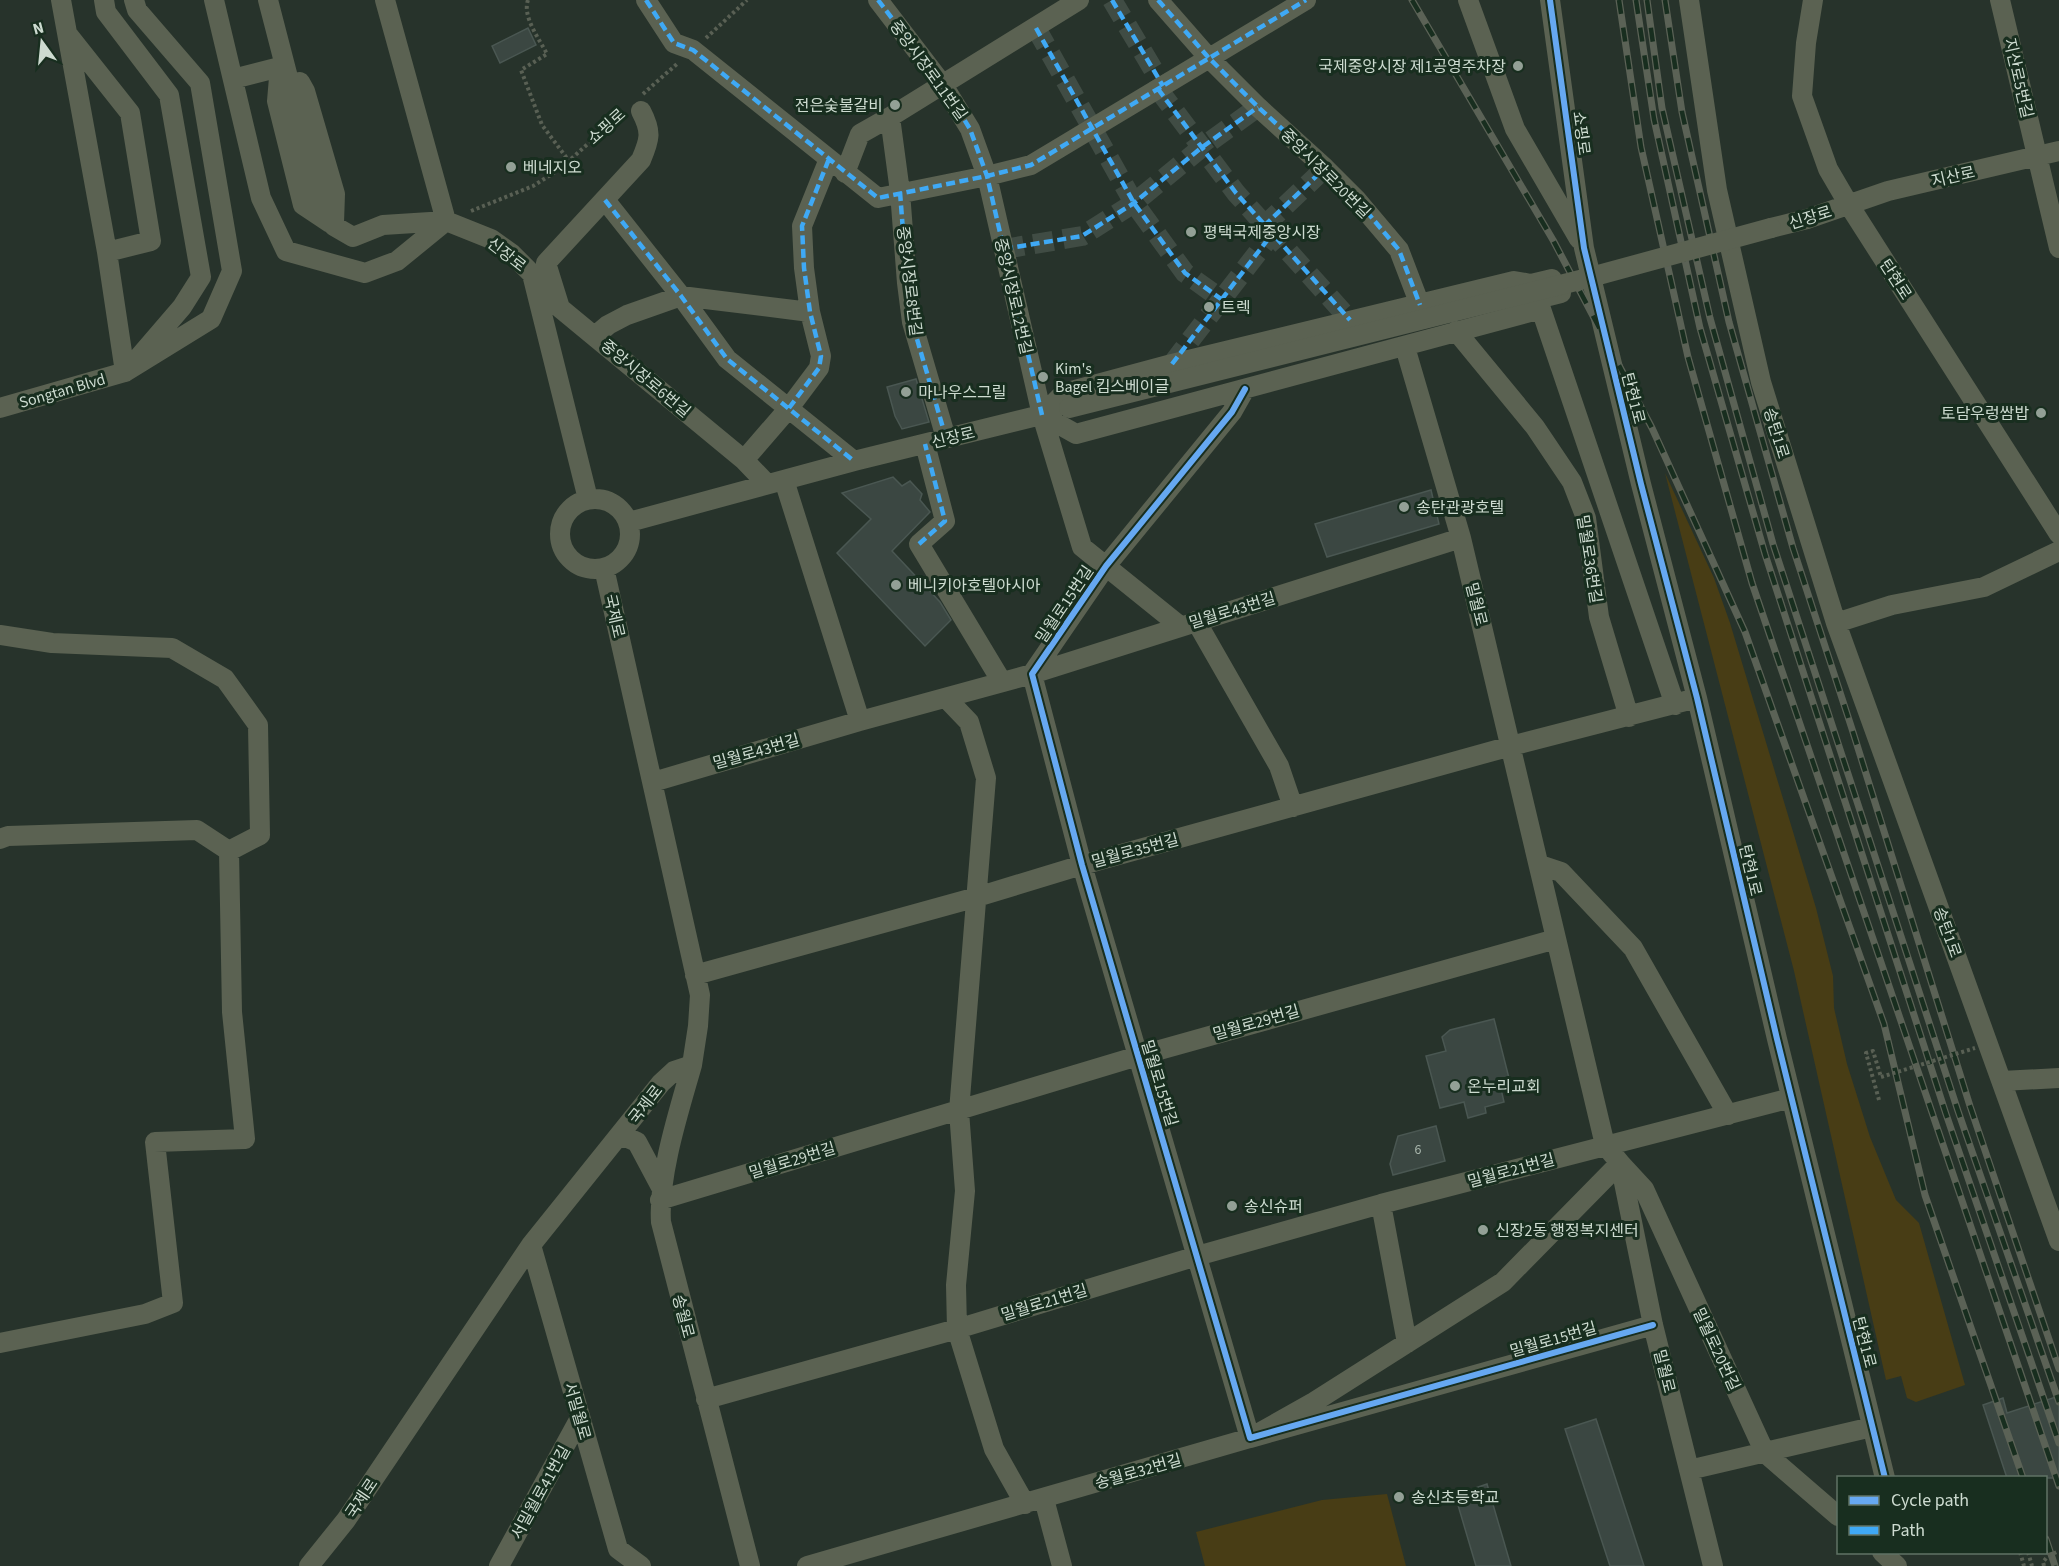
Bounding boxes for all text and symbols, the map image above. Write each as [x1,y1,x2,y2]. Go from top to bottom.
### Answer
north arrow [12,12,72,72]
text: N [30,16,46,40]
street label: 중앙시장로11번길 [884,16,972,125]
street label: 지산로5번길 [1998,36,2038,120]
place label: 국제중앙시장 제1공영주차장 [1318,56,1506,78]
marker: 국제중앙시장 제1공영주차장 [1511,59,1525,73]
place label: 전은숮불갈비 [795,95,883,117]
marker: 전은숮불갈비 [888,98,902,112]
street label: 쇼핑로 [583,104,631,150]
street label: 쇼핑로 [1567,110,1595,157]
street label: 중앙시장로20번길 [1275,124,1375,224]
place label: 베네지오 [523,157,582,179]
marker: 베네지오 [504,160,518,174]
street label: 지산로 [1929,161,1977,193]
street label: 신장로 [1786,201,1835,235]
place label: 평택국제중앙시장 [1203,222,1321,244]
street label: 중앙시장로8번길 [891,225,927,338]
marker: 평택국제중앙시장 [1184,225,1198,239]
street label: 신장로 [482,233,531,277]
street label: 중앙시장로12번길 [989,236,1037,357]
street label: 탄현로 [1874,255,1917,304]
place label: 트렉 [1221,297,1250,319]
marker: 트렉 [1202,300,1216,314]
street label: 중앙시장로6번길 [596,335,695,423]
place label: Kim's Bagel 킴스베이글 [1055,358,1169,398]
street label: Songtan Blvd [17,368,108,414]
marker: Kim's Bagel 킴스베이글 [1036,370,1050,384]
street label: 탄현1로 [1616,370,1650,426]
place label: 마나우스그릴 [918,382,1006,404]
marker: 마나우스그릴 [899,385,913,399]
place label: 토담우렁쌈밥 [1941,403,2029,425]
street label: 송탄1로 [1758,405,1794,462]
marker: 토담우렁쌈밥 [2034,406,2048,420]
street label: 신장로 [929,422,978,454]
place label: 송탄관광호텔 [1416,497,1504,519]
marker: 송탄관광호텔 [1397,500,1411,514]
street label: 밀월로36번길 [1571,513,1607,605]
street label: 밀월로15번길 [1031,561,1099,648]
place label: 베니키아호텔아시아 [908,575,1041,597]
marker: 베니키아호텔아시아 [889,578,903,592]
street label: 밀월로 [1460,580,1492,629]
street label: 밀월로43번길 [1186,587,1278,635]
street label: 국제로 [598,592,630,640]
street label: 밀월로43번길 [710,729,802,775]
street label: 밀월로35번길 [1089,829,1181,873]
street label: 탄현1로 [1733,842,1767,898]
street label: 송탄1로 [1928,904,1966,961]
street label: 밀월로29번길 [1210,1000,1302,1046]
street label: 밀월로15번길 [1135,1037,1183,1129]
place label: 온누리교회 [1467,1076,1541,1098]
marker: 온누리교회 [1448,1079,1462,1093]
street label: 국제로 [624,1080,668,1129]
street label: 밀월로29번길 [746,1137,838,1185]
house number: 6 [1415,1140,1422,1160]
street label: 밀월로21번길 [1465,1149,1557,1193]
place label: 송신슈퍼 [1244,1196,1303,1218]
marker: 송신슈퍼 [1225,1199,1239,1213]
place label: 신장2동 행정복지센터 [1495,1220,1639,1242]
marker: 신장2동 행정복지센터 [1476,1223,1490,1237]
street label: 밀월로21번길 [998,1279,1090,1327]
street label: 송월로 [667,1292,699,1341]
street label: 밀월로20번길 [1687,1304,1745,1395]
street label: 탄현1로 [1847,1314,1881,1370]
street label: 밀월로15번길 [1507,1317,1599,1363]
street label: 밀월로 [1648,1347,1680,1396]
street label: 서밀월로 [558,1380,596,1443]
street label: 서밀월로41번길 [506,1442,576,1543]
street label: 송월로32번길 [1092,1449,1184,1495]
street label: 국제로 [340,1474,383,1523]
legend [1837,1476,2047,1554]
place label: 송신초등학교 [1411,1487,1499,1509]
text: Cycle path [1891,1488,1969,1513]
marker: 송신초등학교 [1392,1490,1406,1504]
text: Path [1891,1518,1925,1543]

